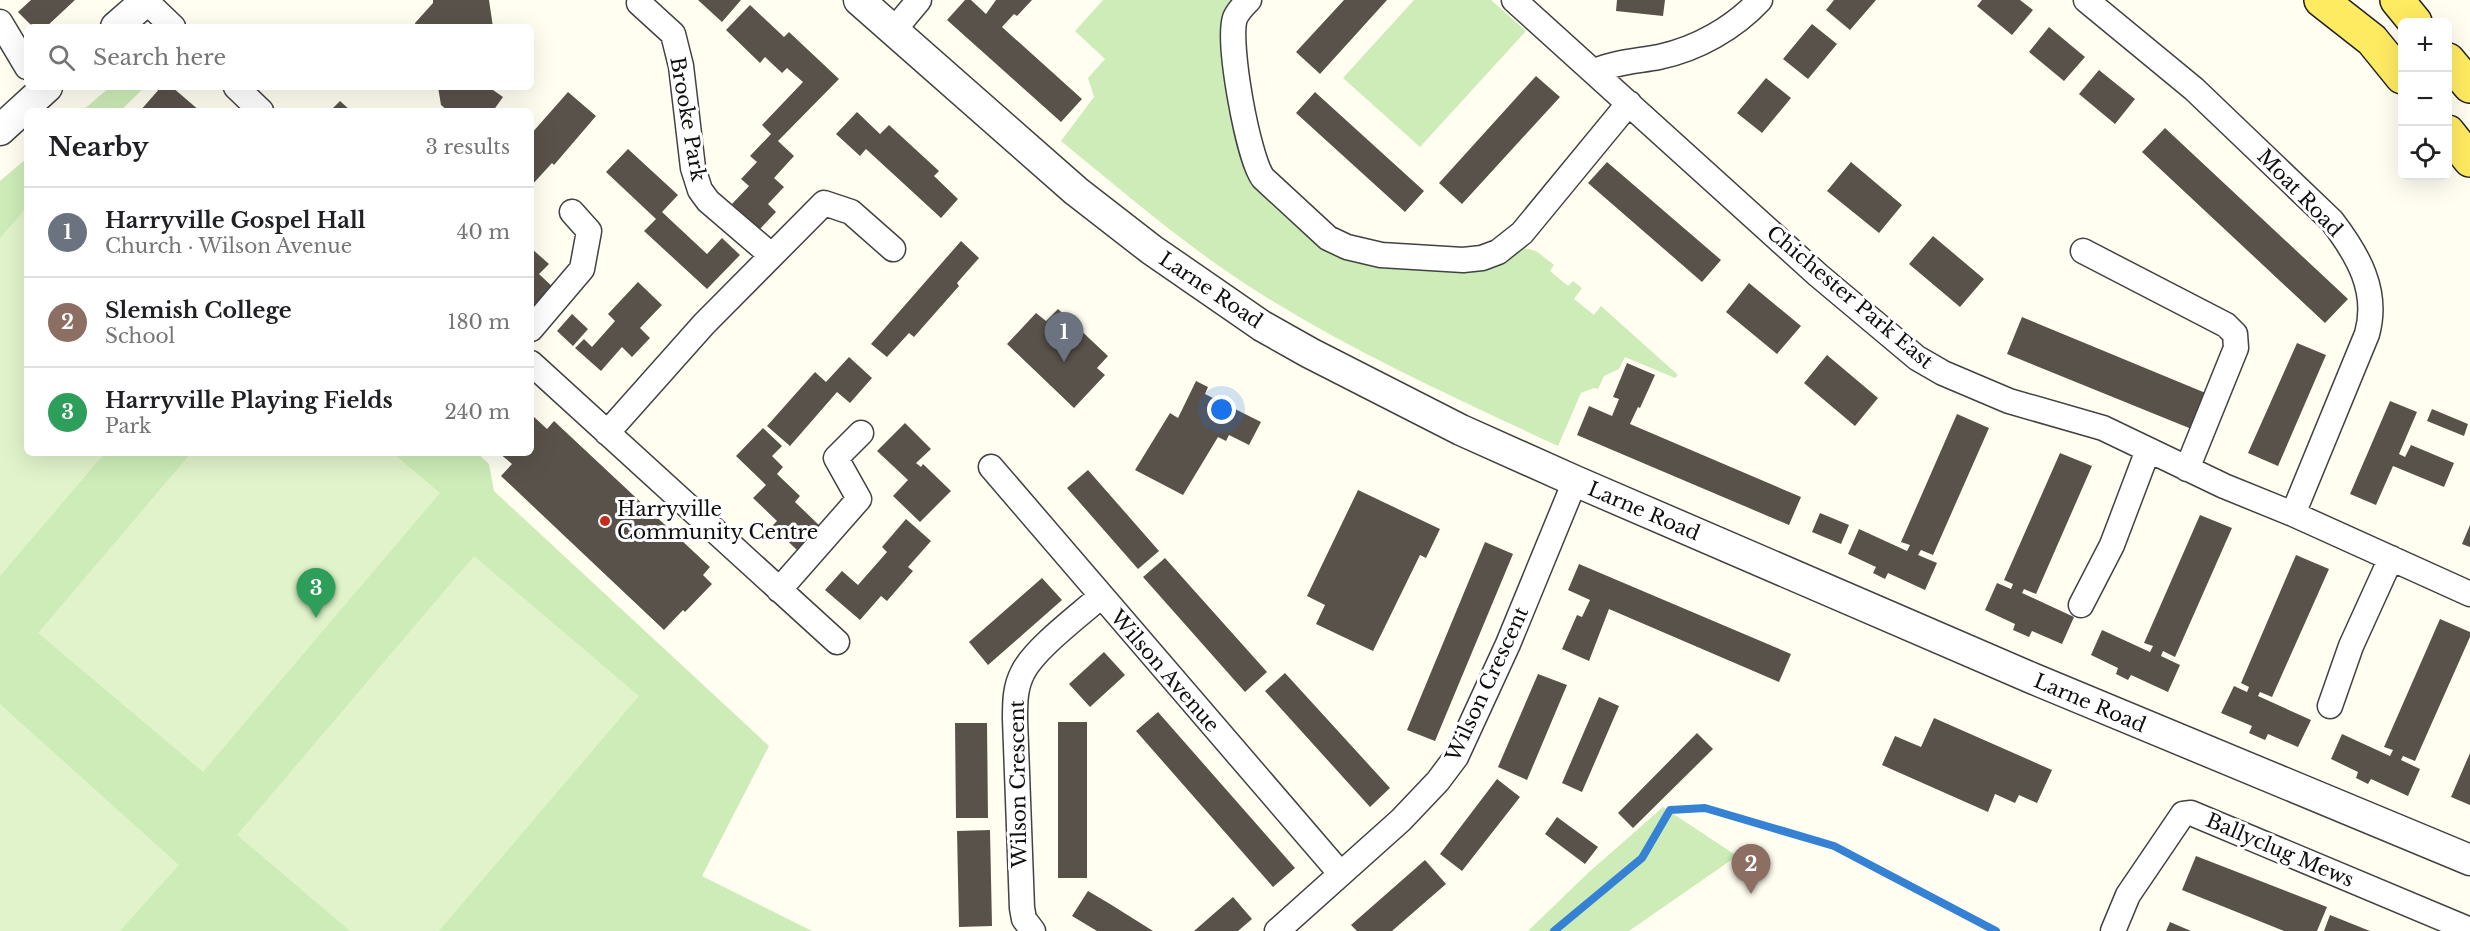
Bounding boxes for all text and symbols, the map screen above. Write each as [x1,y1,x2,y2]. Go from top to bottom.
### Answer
map controls [2398,18,2452,180]
button: + [2398,18,2452,72]
search box [24,24,534,90]
icon: search [45,41,78,74]
text: Search here [93,44,226,71]
street label: Brooke Park [665,55,711,184]
button: − [2398,72,2452,126]
button: locate [2398,126,2452,180]
text: Nearby [48,131,149,163]
text: 3 results [426,135,510,159]
street label: Moat Road [2252,144,2348,242]
text: Harryville Gospel Hall [105,207,366,234]
text: 1 [63,220,72,244]
text: 40 m [457,220,510,244]
street label: Chichester Park East [1762,220,1938,374]
text: Church · Wilson Avenue [105,234,352,258]
street label: Larne Road [1155,247,1267,333]
text: Slemish College [105,297,292,324]
text: 2 [61,310,74,334]
text: 180 m [447,310,510,334]
pin: 1 [1044,312,1084,362]
text: School [105,324,175,348]
text: Harryville Playing Fields [105,387,393,414]
your location [1207,395,1236,424]
text: 3 [61,400,74,424]
text: 240 m [445,400,510,424]
text: Park [105,414,151,438]
street label: Larne Road [1584,477,1704,545]
place label: Harryville Community Centre [617,497,818,544]
marker: Harryville Community Centre [598,514,612,528]
pin: 3 [296,568,336,618]
street label: Wilson Crescent [1440,603,1534,766]
street label: Wilson Avenue [1105,604,1224,737]
street label: Larne Road [2030,669,2150,737]
street label: Wilson Crescent [1005,699,1031,869]
street label: Ballyclug Mews [2202,808,2358,892]
pin: 2 [1732,844,1770,894]

